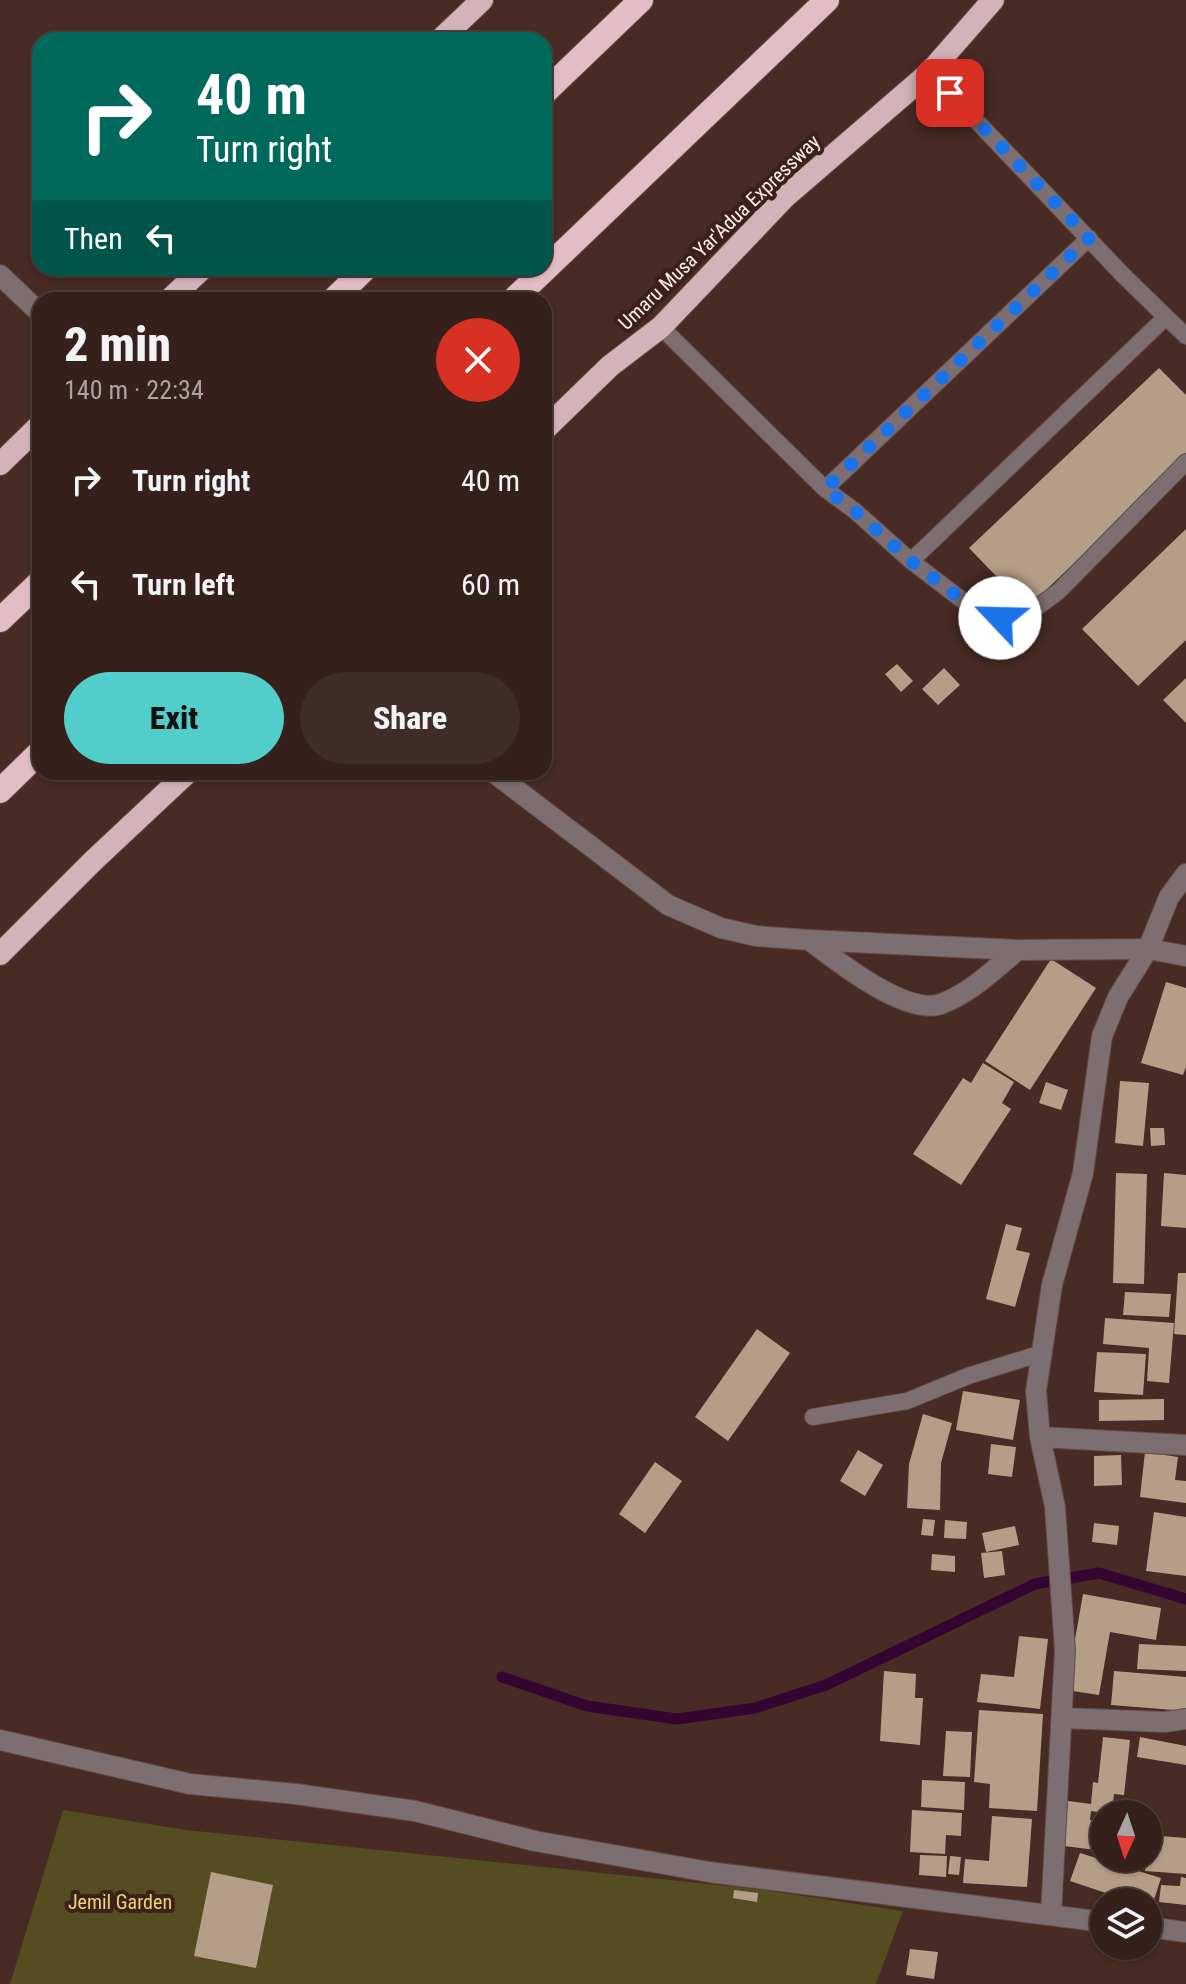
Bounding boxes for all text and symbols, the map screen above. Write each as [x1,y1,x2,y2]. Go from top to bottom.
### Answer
pin [916,59,984,127]
text: 40 m [196,62,307,128]
icon: right [64,64,168,168]
icon: arrive [928,71,972,115]
text: Turn right [196,129,332,171]
street label: Umaru Musa Yar'Adua Expressway [613,129,825,335]
icon: left [139,216,183,260]
text: Then [64,221,123,256]
text: 2 min [64,316,171,373]
button: close [436,318,520,402]
text: 140 m · 22:34 [64,375,204,405]
icon: right [64,458,108,502]
text: Turn right [132,463,250,498]
text: 40 m [461,463,520,498]
icon: left [64,562,108,606]
text: Turn left [132,567,235,602]
text: 60 m [461,567,520,602]
position arrow [958,576,1042,660]
button: Exit [64,672,284,764]
button: Share [300,672,520,764]
north arrow [1090,1800,1162,1872]
map controls [1090,1800,1162,1960]
button: layers [1090,1888,1162,1960]
park label: Jemil Garden [68,1890,172,1914]

